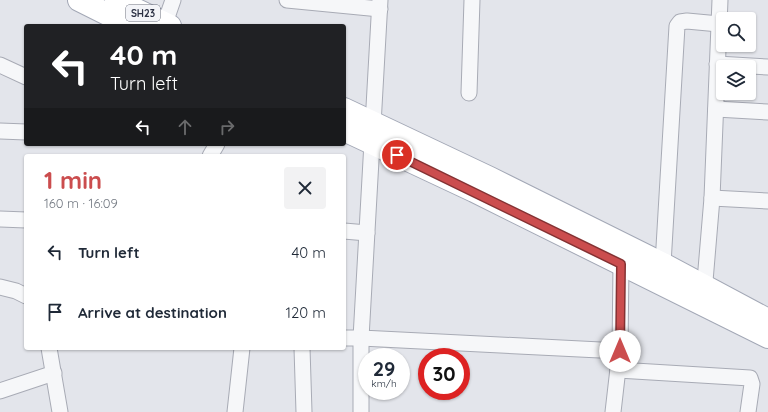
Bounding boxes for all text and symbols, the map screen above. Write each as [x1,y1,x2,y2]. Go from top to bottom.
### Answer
road number: SH23 [126,5,160,21]
map controls [716,12,756,100]
button: search [716,12,756,52]
text: 40 m [110,37,177,72]
icon: left [44,40,96,92]
button: layers [716,60,756,100]
text: Turn left [110,72,178,95]
icon: left [132,116,154,138]
icon: ahead [174,116,196,138]
icon: right [216,116,238,138]
pin [380,138,414,172]
icon: arrive [386,144,408,166]
text: 1 min [44,165,102,195]
button: close [284,167,326,209]
text: 160 m · 16:09 [44,195,118,211]
icon: left [44,241,66,263]
text: Turn left [78,243,140,262]
text: 40 m [291,243,326,262]
icon: arrive [44,301,66,323]
text: Arrive at destination [78,303,227,322]
text: 120 m [285,303,326,322]
position arrow [599,330,641,372]
speed limit sign: 30 [418,348,470,400]
text: 29 [373,356,395,381]
text: km/h [371,377,397,390]

